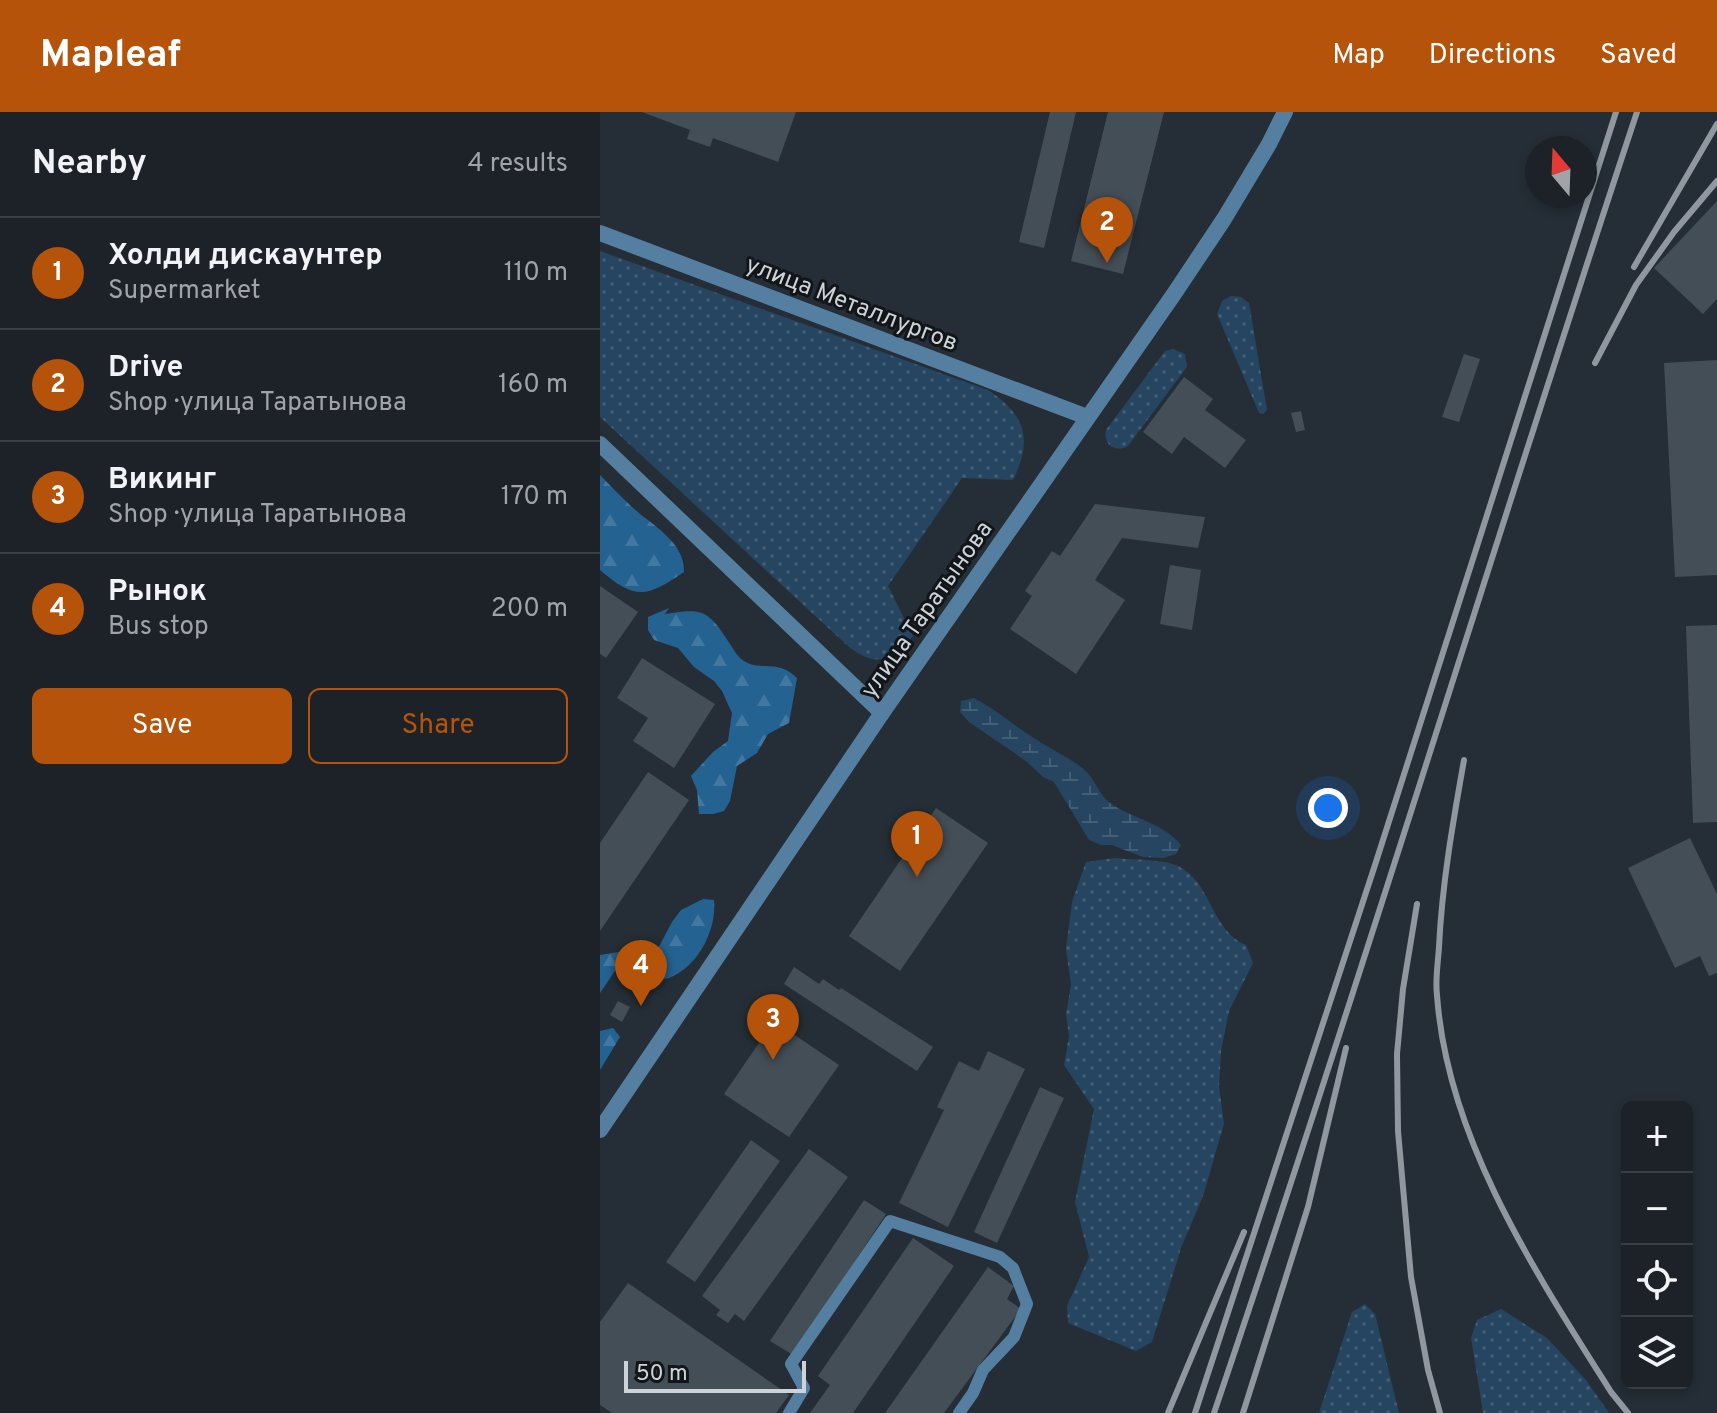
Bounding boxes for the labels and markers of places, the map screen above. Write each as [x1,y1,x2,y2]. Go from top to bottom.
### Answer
pin: 2 [1081,197,1133,263]
pin: 1 [891,811,943,877]
pin: 4 [615,940,667,1006]
pin: 3 [747,994,799,1060]

